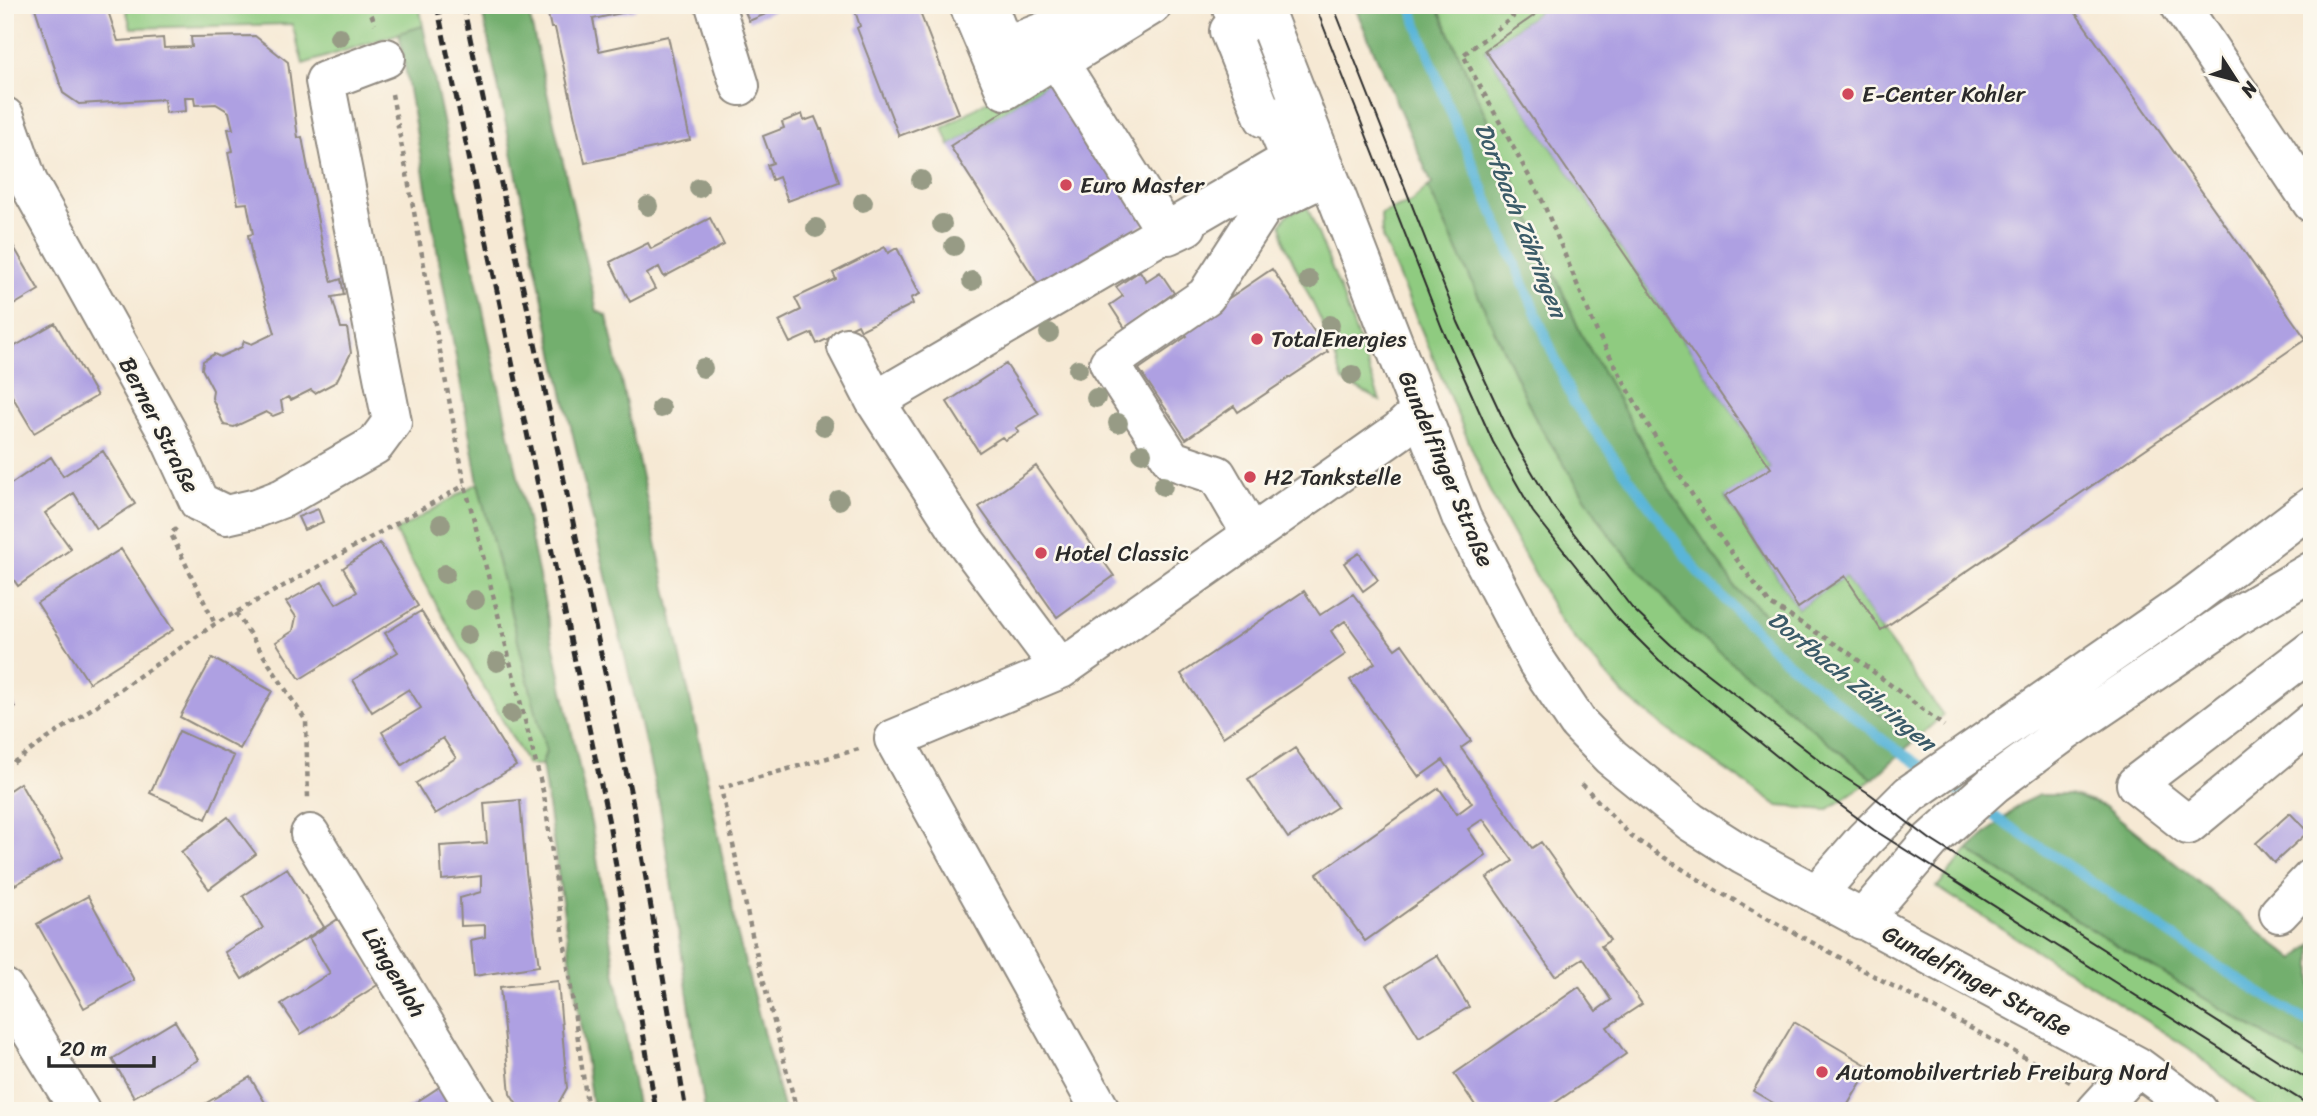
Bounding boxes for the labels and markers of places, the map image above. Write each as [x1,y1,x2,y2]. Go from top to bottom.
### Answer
place label: E-Center Kohler [1862,74,2027,115]
marker: E-Center Kohler [1840,86,1856,102]
place label: Euro Master [1080,165,1205,206]
marker: Euro Master [1058,177,1074,193]
place label: TotalEnergies [1271,319,1407,360]
marker: TotalEnergies [1249,331,1265,347]
place label: H2 Tankstelle [1264,457,1401,498]
marker: H2 Tankstelle [1242,469,1258,485]
place label: Hotel Classic [1055,533,1189,574]
marker: Hotel Classic [1033,545,1049,561]
place label: Automobilvertrieb Freiburg Nord [1835,1052,2170,1093]
marker: Automobilvertrieb Freiburg Nord [1814,1064,1830,1080]

